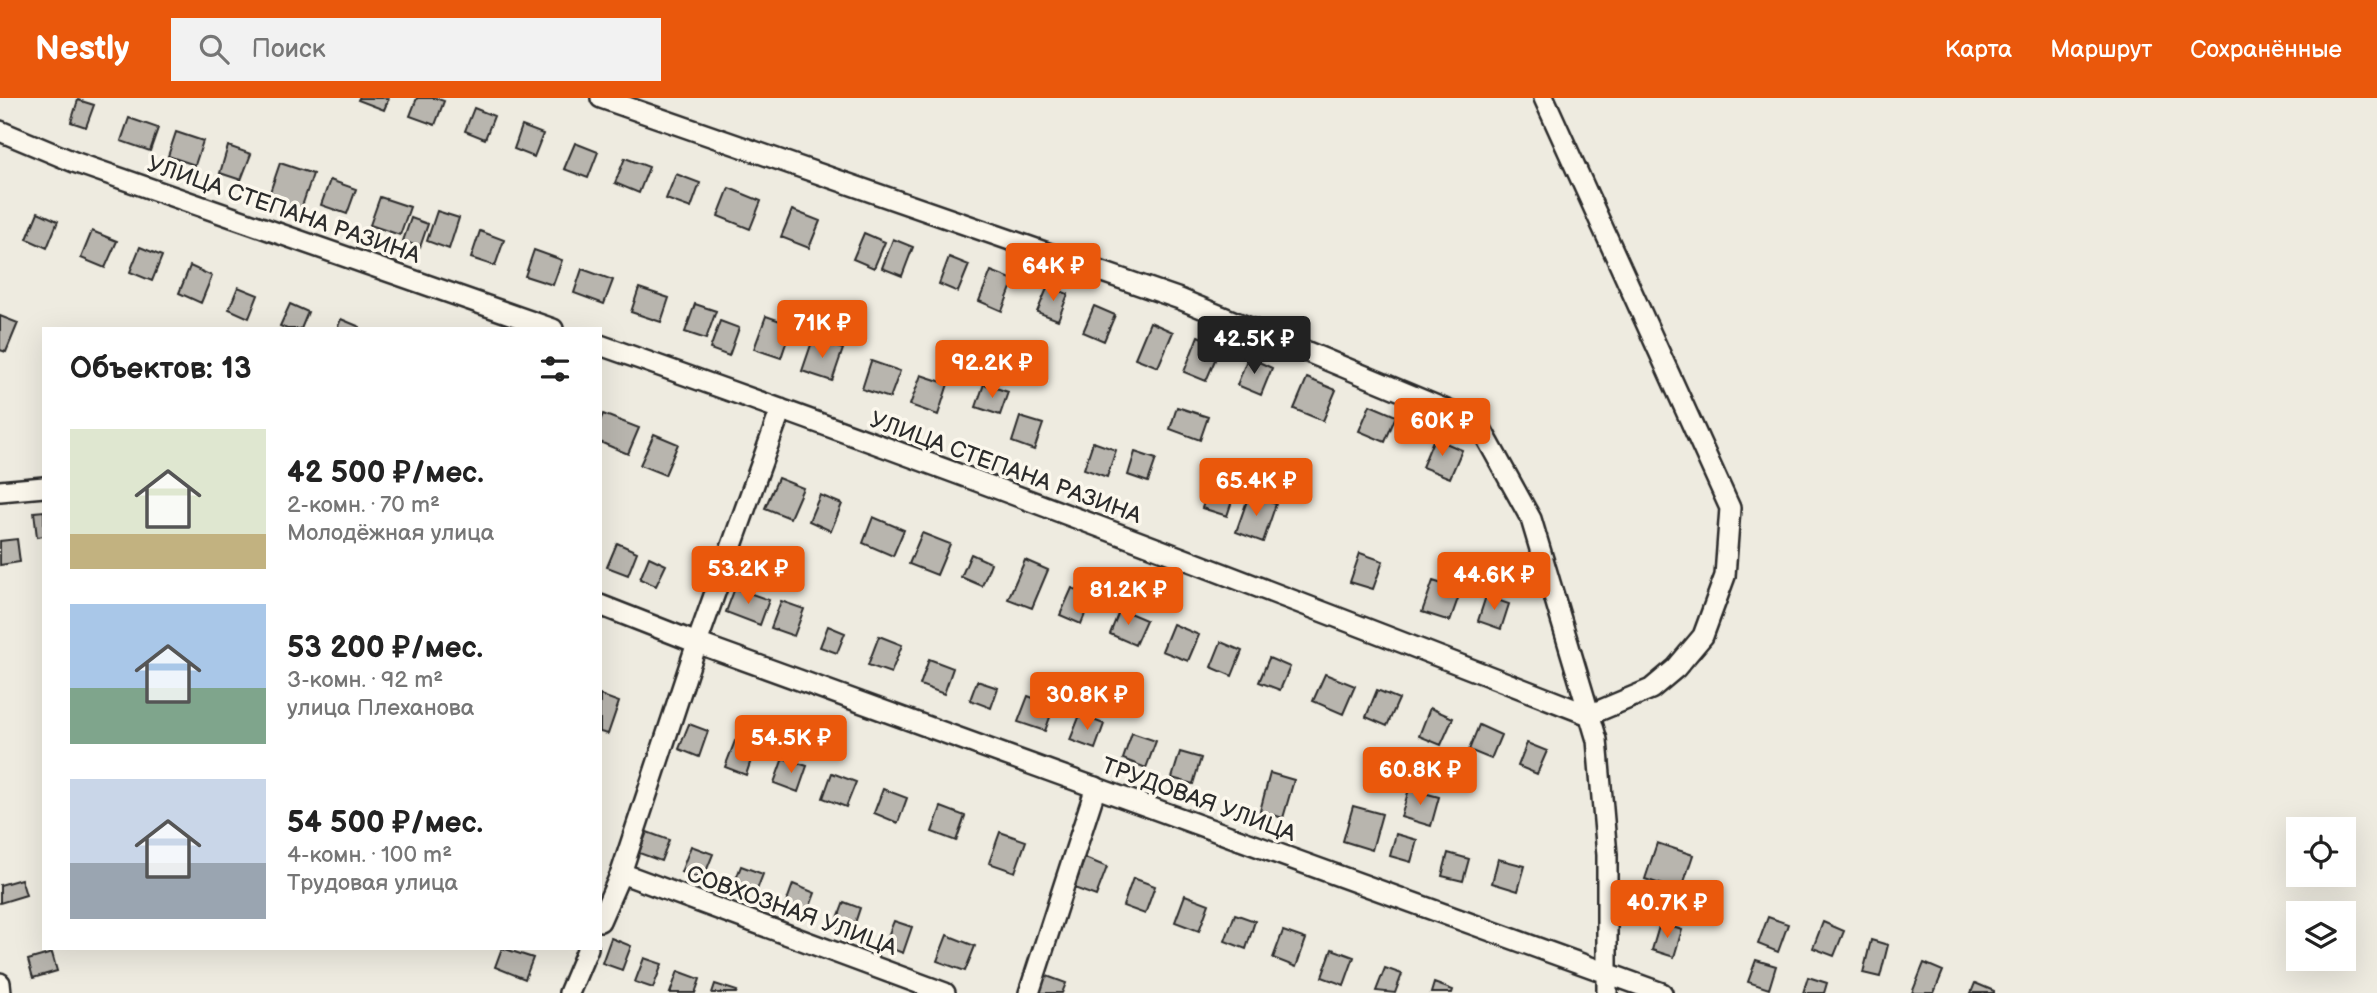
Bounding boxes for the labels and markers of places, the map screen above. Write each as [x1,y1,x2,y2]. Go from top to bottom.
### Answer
pin: 64K ₽ [1004,244,1102,303]
pin: 71K ₽ [773,300,871,360]
pin: 42.5K ₽ [1189,316,1319,376]
pin: 92.2K ₽ [927,341,1057,400]
pin: 60K ₽ [1393,398,1491,458]
pin: 65.4K ₽ [1191,458,1321,518]
pin: 53.2K ₽ [683,546,813,606]
pin: 44.6K ₽ [1429,552,1559,612]
pin: 81.2K ₽ [1063,568,1193,627]
pin: 30.8K ₽ [1022,672,1152,732]
pin: 54.5K ₽ [726,716,856,775]
pin: 60.8K ₽ [1355,748,1485,807]
pin: 40.7K ₽ [1602,880,1732,940]

